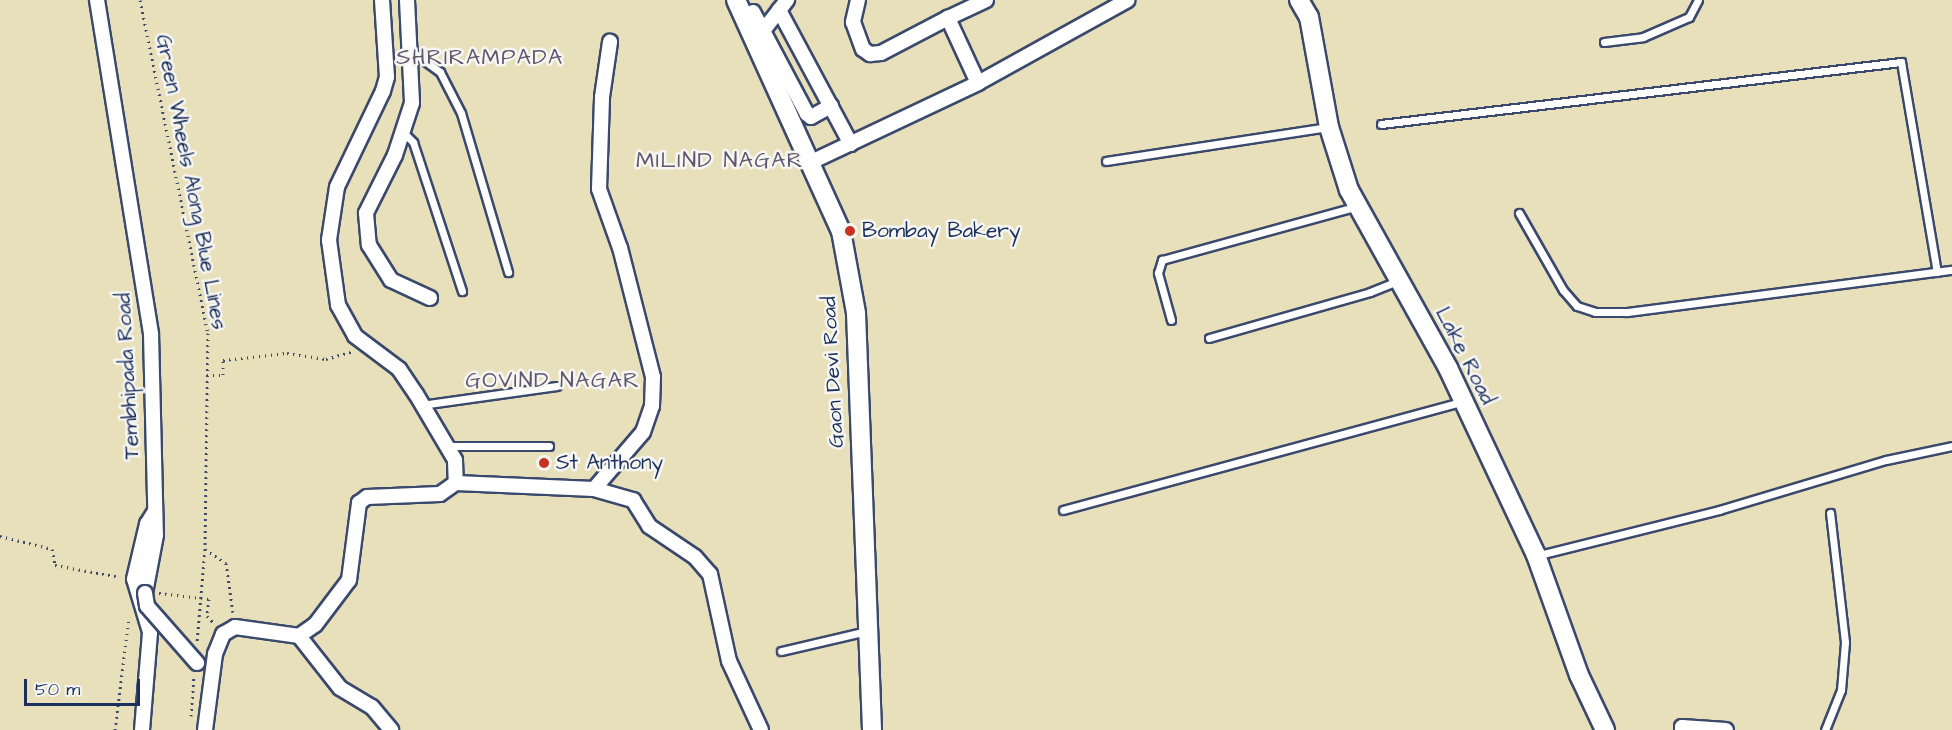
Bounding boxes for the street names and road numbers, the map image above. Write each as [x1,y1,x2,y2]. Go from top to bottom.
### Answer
street label: Green Wheels Along Blue Lines [150,32,232,332]
street label: Tembhipada Road [111,292,145,460]
street label: Gaon Devi Road [816,296,850,448]
street label: Lake Road [1430,303,1500,409]

